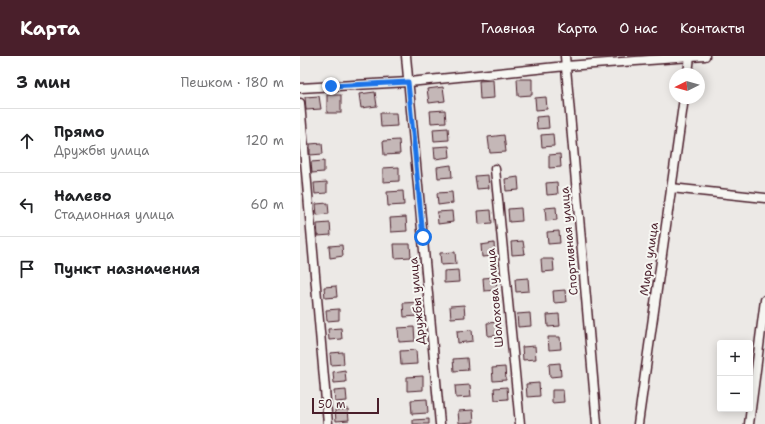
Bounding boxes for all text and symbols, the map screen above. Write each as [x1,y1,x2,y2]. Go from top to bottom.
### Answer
text: Карта [20,16,80,41]
text: Главная [481,19,535,37]
text: Карта [557,19,597,37]
text: О нас [619,19,658,37]
text: Контакты [680,19,745,37]
north arrow [669,68,705,104]
text: 3 мин [16,71,71,93]
text: Пешком · 180 m [181,74,284,91]
route end [322,77,340,95]
text: Прямо [54,122,104,142]
icon: ahead [16,130,38,152]
text: 120 m [246,132,284,149]
text: Дружбы улица [54,142,149,159]
street label: Спортивная улица [556,185,582,296]
text: Налево [54,186,112,206]
icon: left [16,194,38,216]
text: 60 m [251,196,284,213]
text: Стадионная улица [54,206,174,223]
street label: Мира улица [636,221,662,297]
route start [414,228,432,246]
street label: Шолохова улица [483,247,507,348]
street label: Дружбы улица [405,256,429,346]
icon: arrive [16,258,38,280]
text: Пункт назначения [54,259,200,279]
map controls [717,340,753,412]
button: + [717,340,753,376]
button: − [717,376,753,412]
scale bar [312,396,379,415]
text: 50 m [318,397,346,412]

